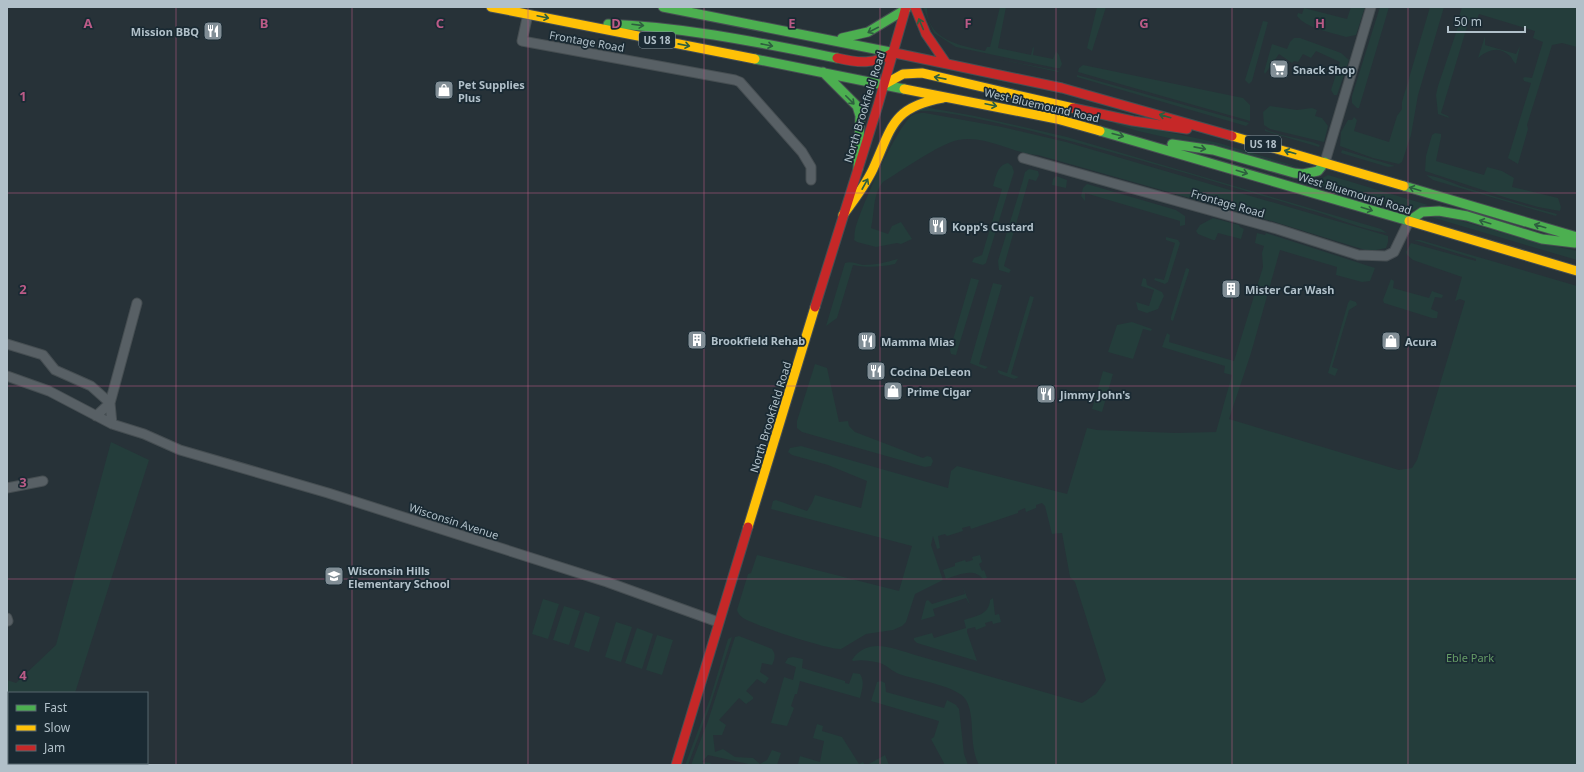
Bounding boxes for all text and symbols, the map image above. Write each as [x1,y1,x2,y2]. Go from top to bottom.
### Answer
scale bar [1448,8,1525,34]
text: 50 m [1454,13,1482,30]
text: A [84,14,93,32]
text: B [260,14,268,32]
text: C [436,14,444,32]
one-way arrow [536,14,549,22]
text: D [611,14,621,32]
text: E [788,14,796,32]
text: F [964,14,972,32]
text: G [1139,14,1149,32]
text: H [1315,14,1325,32]
one-way arrow [917,19,924,31]
restaurant icon: Mission BBQ [202,20,224,42]
one-way arrow [631,21,644,29]
place label: Mission BBQ [131,24,199,39]
street label: Frontage Road [548,27,626,55]
one-way arrow [867,27,879,34]
road number: US 18 [639,32,675,48]
one-way arrow [677,41,690,49]
one-way arrow [760,41,773,49]
street label: North Brookfield Road [840,50,888,164]
supermarket icon: Snack Shop [1268,58,1290,80]
place label: Snack Shop [1293,62,1355,77]
one-way arrow [934,73,947,81]
place label: Pet Supplies Plus [458,77,525,105]
shop icon: Pet Supplies Plus [433,79,455,101]
street label: West Bluemound Road [983,84,1101,126]
text: 1 [19,87,27,105]
one-way arrow [845,95,855,104]
one-way arrow [984,102,997,110]
one-way arrow [1159,112,1172,119]
one-way arrow [1111,132,1124,140]
road number: US 18 [1245,136,1281,152]
one-way arrow [1193,144,1206,152]
one-way arrow [1284,148,1297,155]
one-way arrow [1236,169,1249,176]
street label: West Bluemound Road [1296,169,1414,217]
one-way arrow [862,178,870,190]
street label: Frontage Road [1189,185,1267,221]
one-way arrow [1409,185,1422,192]
one-way arrow [1360,206,1373,213]
restaurant icon: Kopp's Custard [927,215,949,237]
one-way arrow [1478,218,1491,225]
place label: Kopp's Custard [952,219,1034,234]
one-way arrow [1533,222,1546,229]
building icon: Mister Car Wash [1220,278,1242,300]
text: 2 [19,280,27,298]
place label: Mister Car Wash [1245,282,1334,297]
building icon: Brookfield Rehab [686,329,708,351]
restaurant icon: Mamma Mias [856,330,878,352]
shop icon: Acura [1380,330,1402,352]
place label: Brookfield Rehab [711,333,805,348]
place label: Mamma Mias [881,334,955,349]
place label: Acura [1405,334,1437,349]
street label: North Brookfield Road [746,360,794,474]
restaurant icon: Cocina DeLeon [865,360,887,382]
place label: Cocina DeLeon [890,364,971,379]
shop icon: Prime Cigar [882,380,904,402]
restaurant icon: Jimmy John's [1035,383,1057,405]
place label: Prime Cigar [907,384,971,399]
place label: Jimmy John's [1059,387,1131,402]
text: 3 [19,473,27,491]
street label: Wisconsin Avenue [407,499,501,543]
place label: Wisconsin Hills Elementary School [348,563,450,591]
school or university icon: Wisconsin Hills Elementary School [323,565,345,587]
park label: Eble Park [1446,650,1494,665]
text: 4 [19,666,27,684]
legend [8,692,148,764]
text: Fast [44,699,68,716]
text: Slow [44,719,71,736]
text: Jam [43,739,65,756]

